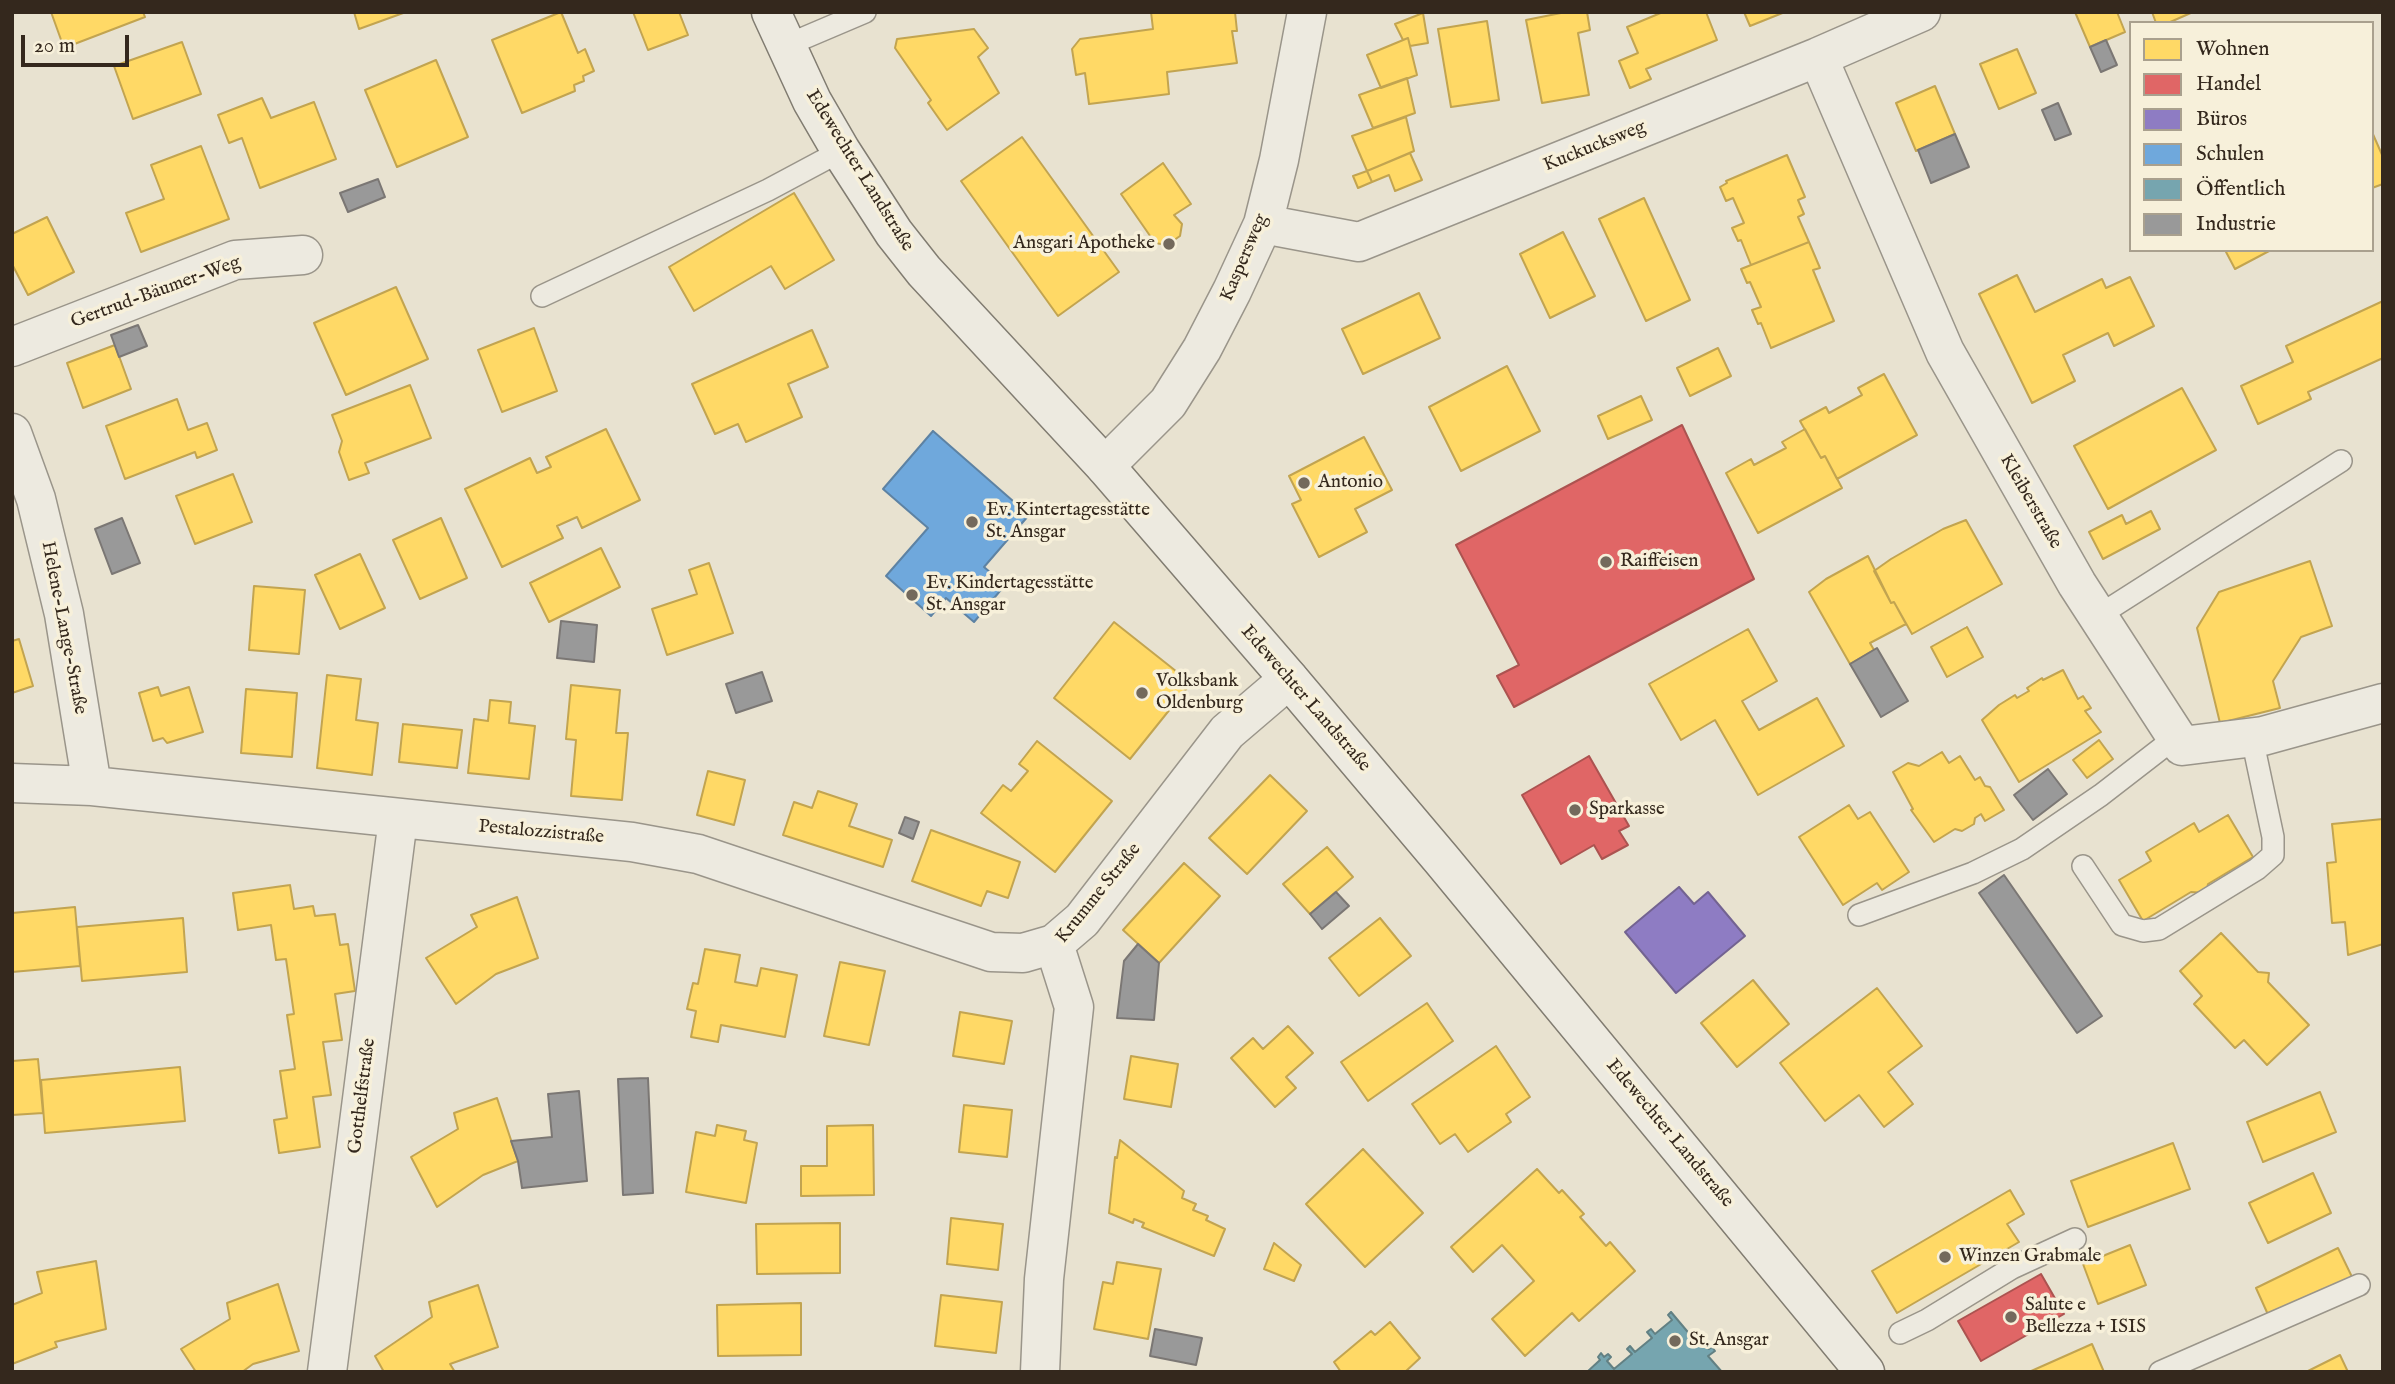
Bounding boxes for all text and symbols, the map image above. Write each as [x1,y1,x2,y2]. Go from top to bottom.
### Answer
scale bar [24,21,133,65]
legend [2129,21,2374,252]
text: 20 m [34,33,75,60]
text: Wohnen [2196,36,2269,63]
text: Handel [2196,71,2261,98]
street label: Edewechter Landstraße [800,86,918,256]
text: Büros [2196,106,2247,133]
street label: Kuckucksweg [1541,116,1649,178]
text: Schulen [2196,141,2264,168]
text: Öffentlich [2196,176,2285,203]
street label: Kaspersweg [1216,211,1274,305]
text: Industrie [2196,211,2276,238]
place label: Ansgari Apotheke [1013,233,1155,255]
marker: Ansgari Apotheke [1161,236,1177,252]
street label: Gertrud-Bäumer-Weg [68,252,244,334]
street label: Kleiberstraße [1994,451,2066,553]
place label: Antonio [1318,472,1383,494]
marker: Antonio [1296,475,1312,491]
place label: Ev. Kintertagesstätte St. Ansgar [986,500,1150,544]
marker: Ev. Kintertagesstätte St. Ansgar [964,514,980,530]
street label: Helene-Lange-Straße [35,539,91,717]
place label: Raiffeisen [1620,551,1698,573]
marker: Raiffeisen [1598,554,1614,570]
place label: Ev. Kindertagesstätte St. Ansgar [926,573,1094,617]
marker: Ev. Kindertagesstätte St. Ansgar [904,587,920,603]
street label: Edewechter Landstraße [1235,621,1375,777]
place label: Volksbank Oldenburg [1156,671,1243,715]
marker: Volksbank Oldenburg [1134,685,1150,701]
place label: Sparkasse [1589,799,1665,821]
marker: Sparkasse [1567,802,1583,818]
street label: Pestalozzistraße [477,816,605,850]
street label: Krumme Straße [1052,839,1146,949]
street label: Gotthelfstraße [345,1037,381,1155]
street label: Edewechter Landstraße [1600,1055,1738,1213]
place label: Winzen Grabmale [1959,1246,2101,1268]
marker: Winzen Grabmale [1937,1249,1953,1265]
place label: Salute e Bellezza + ISIS [2025,1295,2146,1339]
marker: Salute e Bellezza + ISIS [2003,1309,2019,1325]
place label: St. Ansgar [1689,1330,1769,1352]
marker: St. Ansgar [1667,1333,1683,1349]

